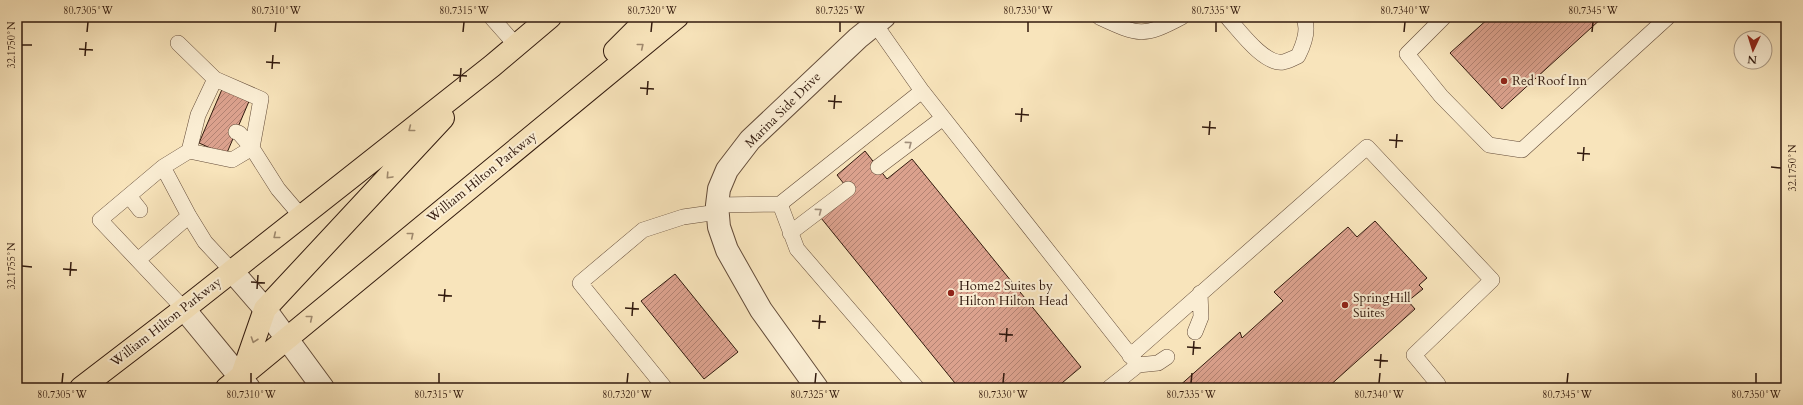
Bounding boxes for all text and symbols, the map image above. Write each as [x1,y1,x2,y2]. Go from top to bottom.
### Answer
text: 80.7305°W [63,4,114,18]
text: 80.7310°W [251,4,302,18]
text: 80.7315°W [439,4,490,18]
text: 80.7320°W [627,4,678,18]
text: 80.7325°W [815,4,866,18]
text: 80.7330°W [1003,4,1054,18]
text: 80.7335°W [1191,4,1242,18]
text: 80.7340°W [1380,4,1431,18]
text: 80.7345°W [1568,4,1619,18]
text: 32.1750°N [5,21,19,68]
north arrow [1733,30,1773,70]
one-way arrow [636,44,644,51]
text: N [1747,52,1758,67]
street label: Marina Side Drive [741,68,825,152]
place label: Red Roof Inn [1512,72,1588,90]
marker: Red Roof Inn [1499,76,1509,86]
one-way arrow [408,125,415,132]
street label: William Hilton Parkway [423,127,541,227]
one-way arrow [905,141,912,148]
text: 32.1750°N [1786,144,1800,191]
one-way arrow [386,171,394,179]
one-way arrow [815,209,822,216]
one-way arrow [273,231,280,238]
one-way arrow [406,233,413,240]
text: 32.1755°N [5,242,19,289]
street label: William Hilton Parkway [106,273,225,372]
place label: Home2 Suites by Hilton Hilton Head [959,277,1068,310]
marker: Home2 Suites by Hilton Hilton Head [946,288,956,298]
place label: SpringHill Suites [1353,289,1411,322]
marker: SpringHill Suites [1340,300,1350,310]
one-way arrow [306,316,313,323]
one-way arrow [251,336,259,343]
text: 80.7305°W [37,388,88,402]
text: 80.7310°W [226,388,277,402]
text: 80.7315°W [414,388,465,402]
text: 80.7320°W [602,388,653,402]
text: 80.7325°W [790,388,841,402]
text: 80.7330°W [978,388,1029,402]
text: 80.7335°W [1166,388,1217,402]
text: 80.7340°W [1354,388,1405,402]
text: 80.7345°W [1542,388,1593,402]
text: 80.7350°W [1731,388,1782,402]

